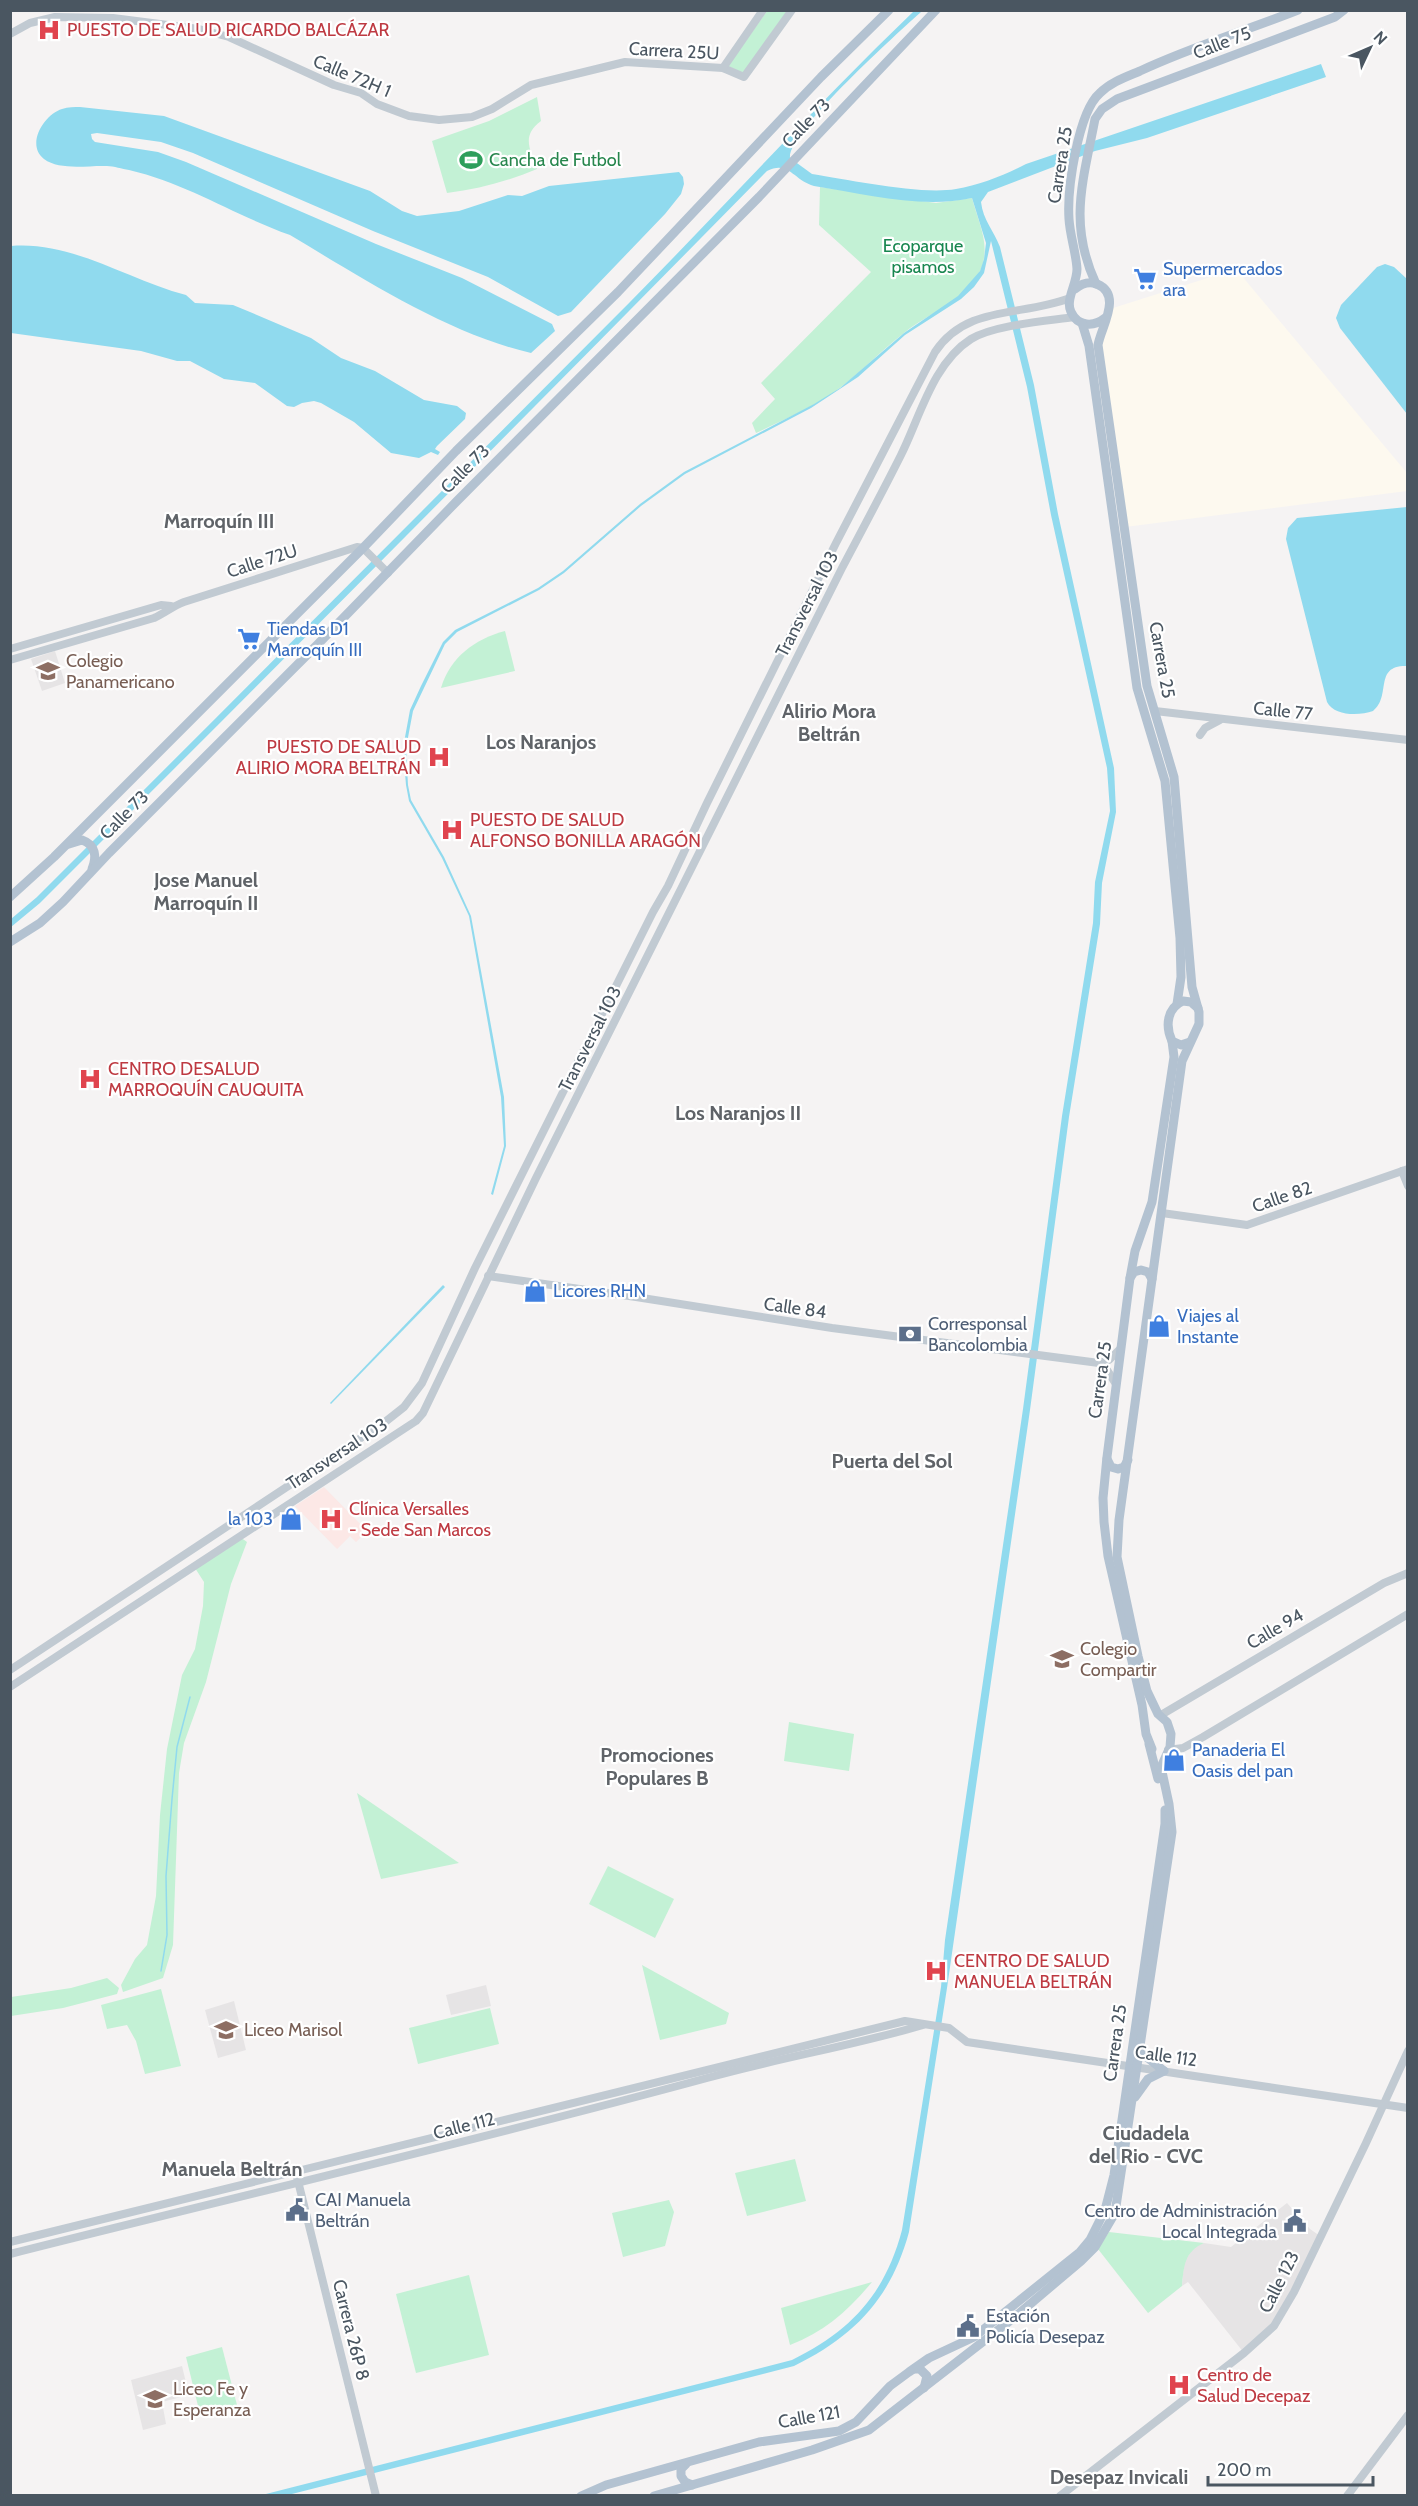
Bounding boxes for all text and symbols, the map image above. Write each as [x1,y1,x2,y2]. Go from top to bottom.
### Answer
hospital icon: PUESTO DE SALUD RICARDO BALCÁZAR [36,17,62,43]
north arrow [1340,18,1400,78]
place label: PUESTO DE SALUD RICARDO BALCÁZAR [67,19,389,41]
street label: Calle 75 [1190,22,1254,64]
text: N [1370,27,1391,49]
street label: Carrera 25U [628,38,720,64]
street label: Calle 72H 1 [310,50,394,102]
street label: Calle 73 [777,94,835,152]
street label: Carrera 25 [1043,125,1077,205]
sports icon: Cancha de Futbol [458,147,484,173]
place label: Cancha de Futbol [489,149,622,171]
park label: Ecoparque pisamos [883,235,963,278]
place label: Supermercados ara [1163,258,1282,301]
supermarket icon: Supermercados ara [1132,266,1158,292]
street label: Calle 73 [436,440,494,498]
district label: Marroquín III [164,509,274,533]
street label: Calle 72U [224,539,300,583]
street label: Transversal 103 [771,547,843,661]
place label: Tiendas D1 Marroquín III [267,618,362,661]
street label: Carrera 25 [1144,620,1180,700]
supermarket icon: Tiendas D1 Marroquín III [236,626,262,652]
place label: Colegio Panamericano [66,650,175,693]
school or university icon: Colegio Panamericano [35,658,61,684]
street label: Calle 77 [1252,697,1314,725]
district label: Alirio Mora Beltrán [782,699,876,746]
district label: Los Naranjos [486,730,596,754]
place label: PUESTO DE SALUD ALIRIO MORA BELTRÁN [236,736,421,779]
hospital icon: PUESTO DE SALUD ALIRIO MORA BELTRÁN [426,744,452,770]
street label: Calle 73 [95,786,153,844]
place label: PUESTO DE SALUD ALFONSO BONILLA ARAGÓN [470,809,701,852]
hospital icon: PUESTO DE SALUD ALFONSO BONILLA ARAGÓN [439,817,465,843]
district label: Jose Manuel Marroquín II [153,868,259,915]
street label: Transversal 103 [554,982,626,1096]
place label: CENTRO DESALUD MARROQUÍN CAUQUITA [108,1058,304,1101]
hospital icon: CENTRO DESALUD MARROQUÍN CAUQUITA [77,1066,103,1092]
district label: Los Naranjos II [675,1101,801,1125]
street label: Calle 82 [1249,1177,1315,1217]
shop icon: Licores RHN [522,1278,548,1304]
place label: Licores RHN [553,1280,646,1302]
street label: Calle 84 [762,1293,828,1323]
place label: Viajes al Instante [1177,1305,1239,1348]
place label: Corresponsal Bancolombia [928,1313,1028,1356]
shop icon: Viajes al Instante [1146,1313,1172,1339]
bank icon: Corresponsal Bancolombia [897,1321,923,1347]
street label: Carrera 25 [1084,1340,1116,1420]
street label: Transversal 103 [282,1413,392,1495]
district label: Puerta del Sol [832,1449,952,1473]
place label: Clínica Versalles - Sede San Marcos [349,1498,491,1541]
shop icon: la 103 [278,1506,304,1532]
hospital icon: Clínica Versalles - Sede San Marcos [318,1506,344,1532]
place label: la 103 [228,1508,273,1530]
street label: Calle 94 [1243,1604,1307,1654]
place label: Colegio Compartir [1080,1638,1157,1681]
school or university icon: Colegio Compartir [1049,1646,1075,1672]
place label: Panaderia El Oasis del pan [1192,1739,1293,1782]
district label: Promociones Populares B [600,1743,714,1790]
shop icon: Panaderia El Oasis del pan [1161,1747,1187,1773]
place label: CENTRO DE SALUD MANUELA BELTRÁN [954,1950,1112,1993]
hospital icon: CENTRO DE SALUD MANUELA BELTRÁN [923,1958,949,1984]
street label: Carrera 25 [1099,2003,1131,2083]
school or university icon: Liceo Marisol [213,2017,239,2043]
place label: Liceo Marisol [244,2019,343,2041]
street label: Calle 112 [1133,2041,1199,2071]
street label: Calle 112 [431,2108,497,2144]
district label: Ciudadela del Rio - CVC [1089,2121,1203,2168]
district label: Manuela Beltrán [162,2157,302,2181]
place label: CAI Manuela Beltrán [315,2189,411,2232]
public building icon: CAI Manuela Beltrán [284,2197,310,2223]
place label: Centro de Administración Local Integrada [1084,2200,1277,2243]
public building icon: Centro de Administración Local Integrada [1282,2208,1308,2234]
street label: Calle 123 [1254,2247,1304,2317]
street label: Carrera 26P 8 [328,2277,374,2383]
place label: Estación Policía Desepaz [986,2305,1105,2348]
public building icon: Estación Policía Desepaz [955,2313,981,2339]
place label: Centro de Salud Decepaz [1197,2364,1311,2407]
hospital icon: Centro de Salud Decepaz [1166,2372,1192,2398]
place label: Liceo Fe y Esperanza [173,2378,251,2421]
school or university icon: Liceo Fe y Esperanza [142,2386,168,2412]
street label: Calle 121 [776,2401,842,2433]
scale bar [1208,2449,1373,2487]
text: 200 m [1217,2459,1271,2481]
district label: Desepaz Invicali [1050,2465,1188,2489]

